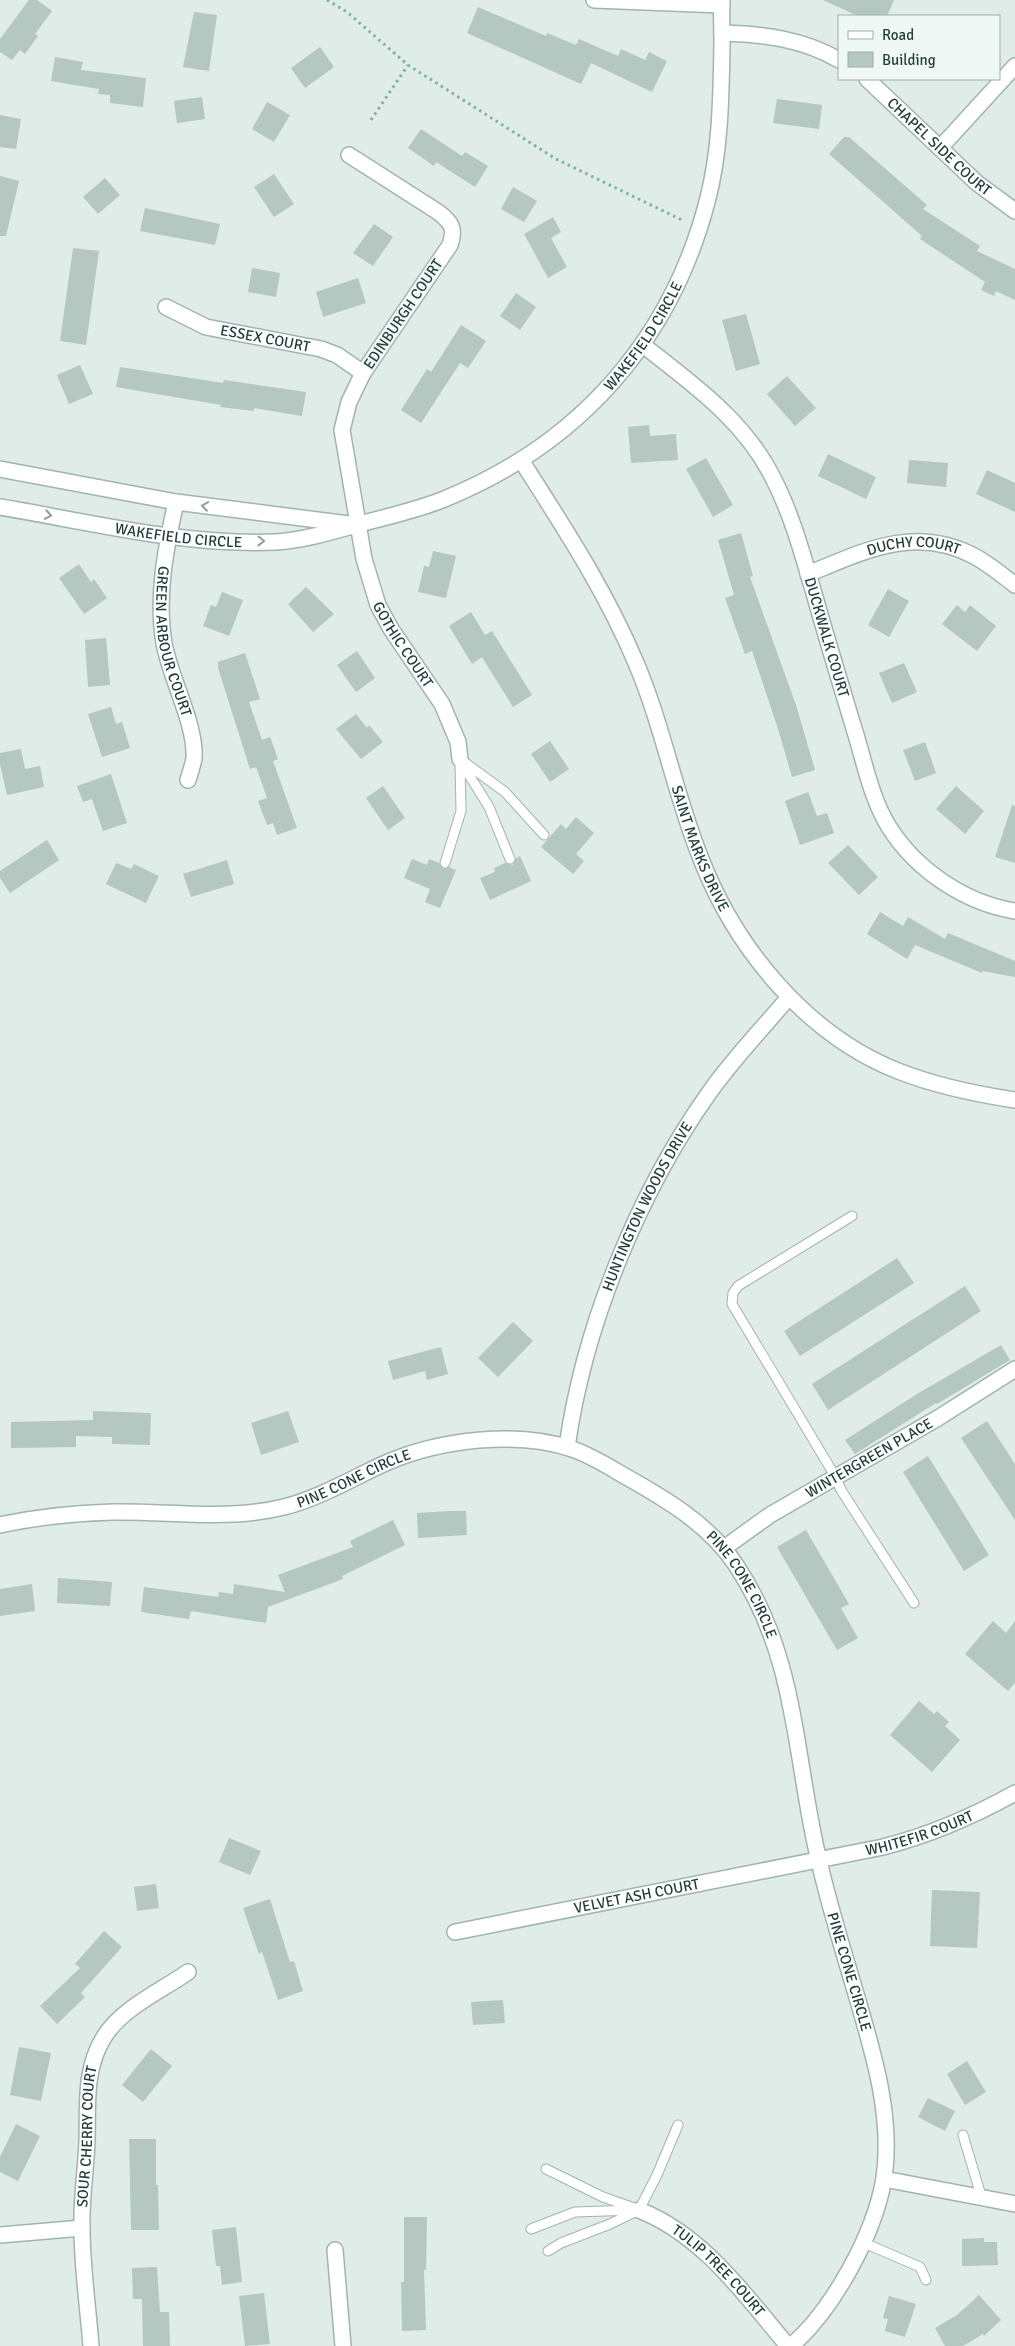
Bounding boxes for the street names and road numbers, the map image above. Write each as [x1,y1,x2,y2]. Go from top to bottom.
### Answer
street label: CHAPEL SIDE COURT [883,94,995,200]
street label: EDINBURGH COURT [360,255,447,372]
street label: WAKEFIELD CIRCLE [600,279,686,394]
street label: ESSEX COURT [219,321,312,356]
street label: WAKEFIELD CIRCLE [114,519,242,551]
street label: DUCHY COURT [865,533,964,559]
street label: GREEN ARBOUR COURT [152,565,196,719]
street label: DUCKWALK COURT [801,575,853,700]
street label: GOTHIC COURT [369,598,437,691]
street label: SAINT MARKS DRIVE [668,783,733,915]
street label: HUNTINGTON WOODS DRIVE [598,1118,696,1294]
street label: WINTERGREEN PLACE [802,1414,936,1502]
street label: PINE CONE CIRCLE [294,1445,413,1512]
street label: PINE CONE CIRCLE [703,1527,781,1641]
street label: WHITEFIR COURT [864,1806,977,1859]
street label: VELVET ASH COURT [572,1875,701,1917]
street label: PINE CONE CIRCLE [824,1910,875,2033]
street label: SOUR CHERRY COURT [73,2063,101,2208]
street label: TULIP TREE COURT [669,2221,769,2320]

